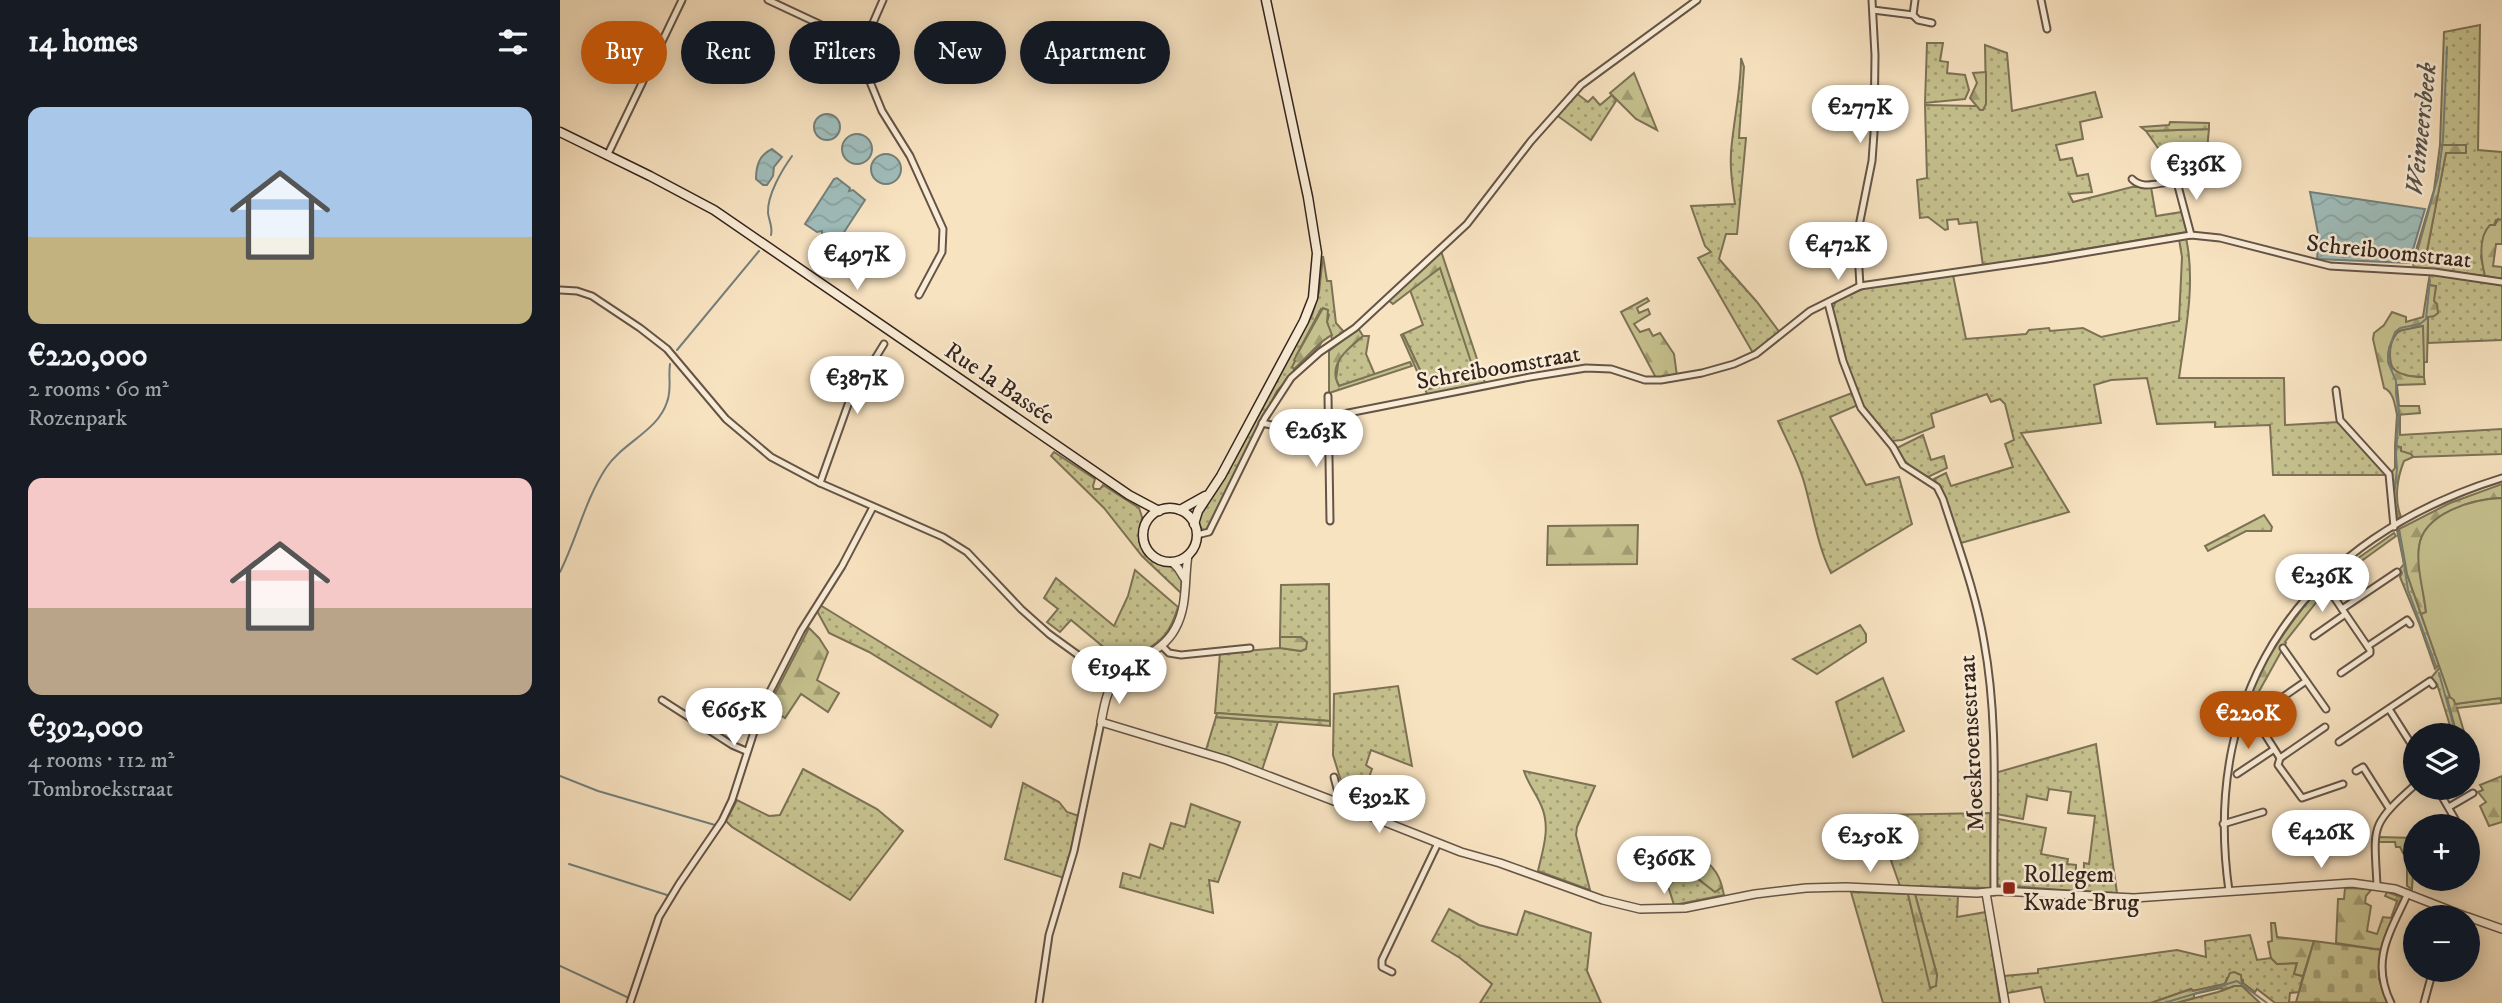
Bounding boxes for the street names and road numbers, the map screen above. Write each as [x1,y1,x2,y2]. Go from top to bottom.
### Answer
street label: Schreiboomstraat [2305,228,2473,276]
street label: Rue la Bassée [939,336,1060,432]
street label: Schreiboomstraat [1414,339,1583,397]
street label: Moeskroensestraat [1952,654,1992,832]

